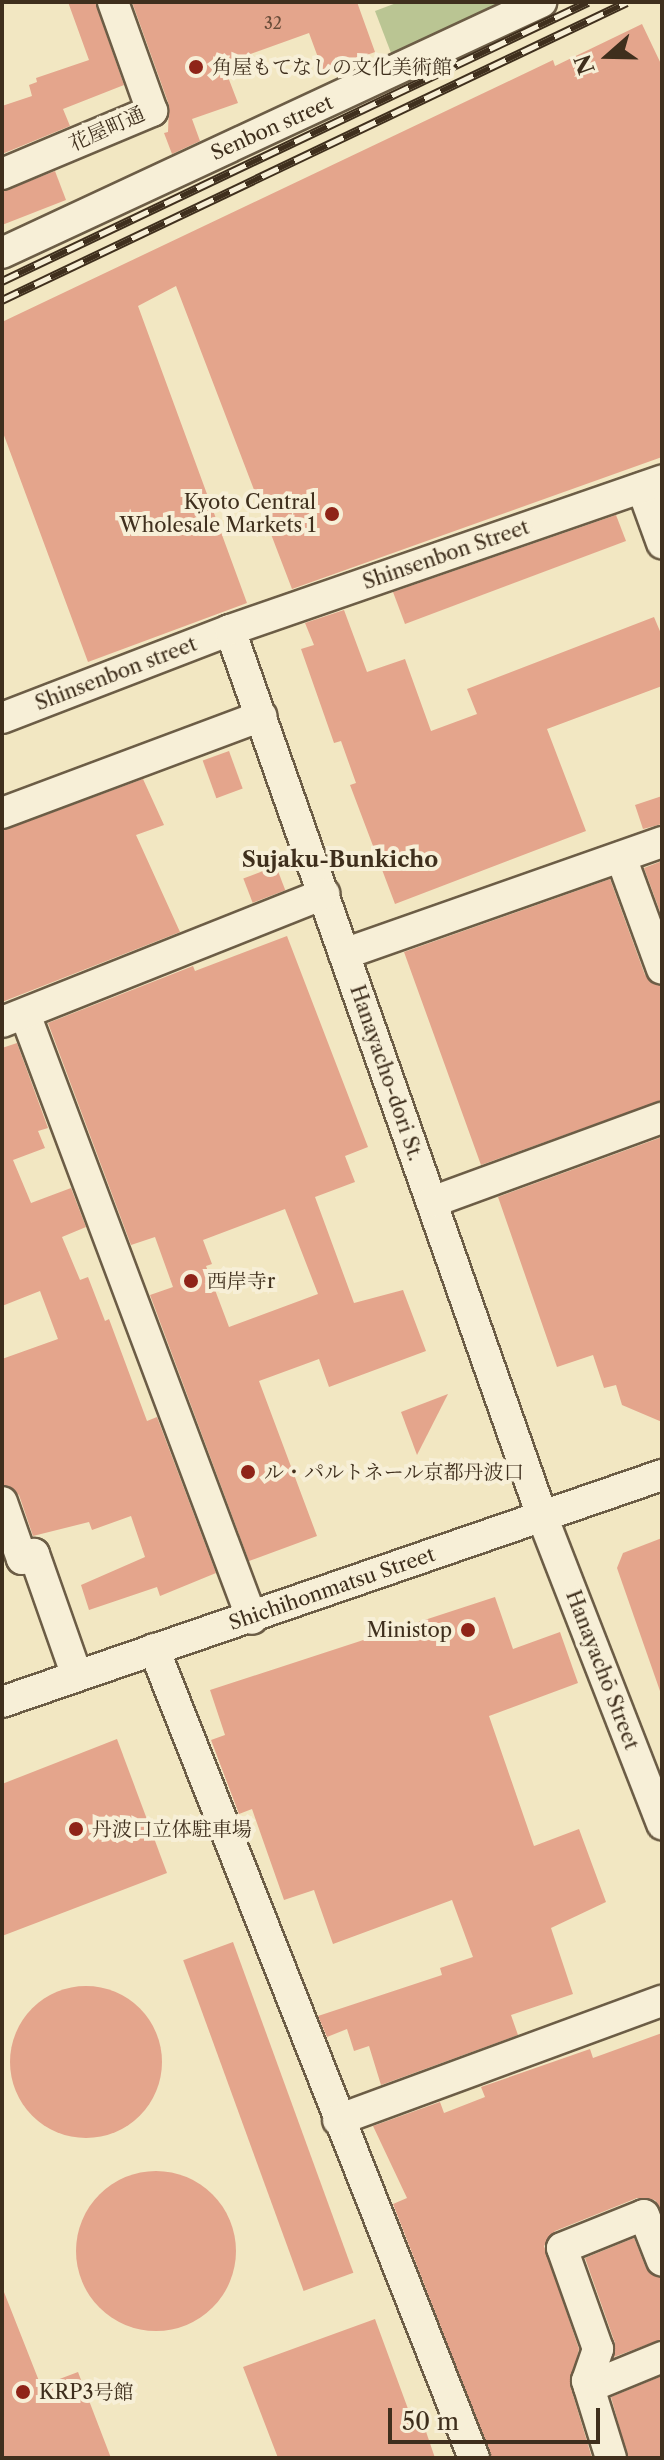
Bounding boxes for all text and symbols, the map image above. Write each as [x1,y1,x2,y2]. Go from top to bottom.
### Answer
house number: 32 [264,13,282,33]
north arrow [568,16,648,96]
text: N [569,51,601,78]
place label: 角屋もてなしの文化美術館 [212,55,452,79]
marker: 角屋もてなしの文化美術館 [187,58,205,76]
street label: Senbon street [207,90,337,166]
street label: 花屋町通 [66,102,148,156]
place label: Kyoto Central Wholesale Markets 1 [119,490,316,537]
marker: Kyoto Central Wholesale Markets 1 [323,505,341,523]
street label: Shinsenbon Street [360,515,532,595]
street label: Shinsenbon street [32,632,200,716]
district label: Sujaku-Bunkicho [242,847,438,873]
street label: Hanayacho-dori St. [345,982,427,1164]
place label: 西岸寺r [207,1269,275,1293]
marker: 西岸寺r [182,1272,200,1290]
place label: ル・パルトネール京都丹波口 [264,1460,524,1484]
marker: ル・パルトネール京都丹波口 [239,1463,257,1481]
street label: Shichihonmatsu Street [226,1542,438,1636]
street label: Hanayachō Street [561,1587,643,1753]
place label: Ministop [367,1618,452,1642]
marker: Ministop [459,1621,477,1639]
place label: 丹波口立体駐車場 [92,1817,252,1841]
marker: 丹波口立体駐車場 [67,1820,85,1838]
place label: KRP3号館 [39,2380,133,2404]
marker: KRP3号館 [14,2383,32,2401]
scale bar [392,2392,604,2442]
text: 50 m [402,2407,459,2436]

